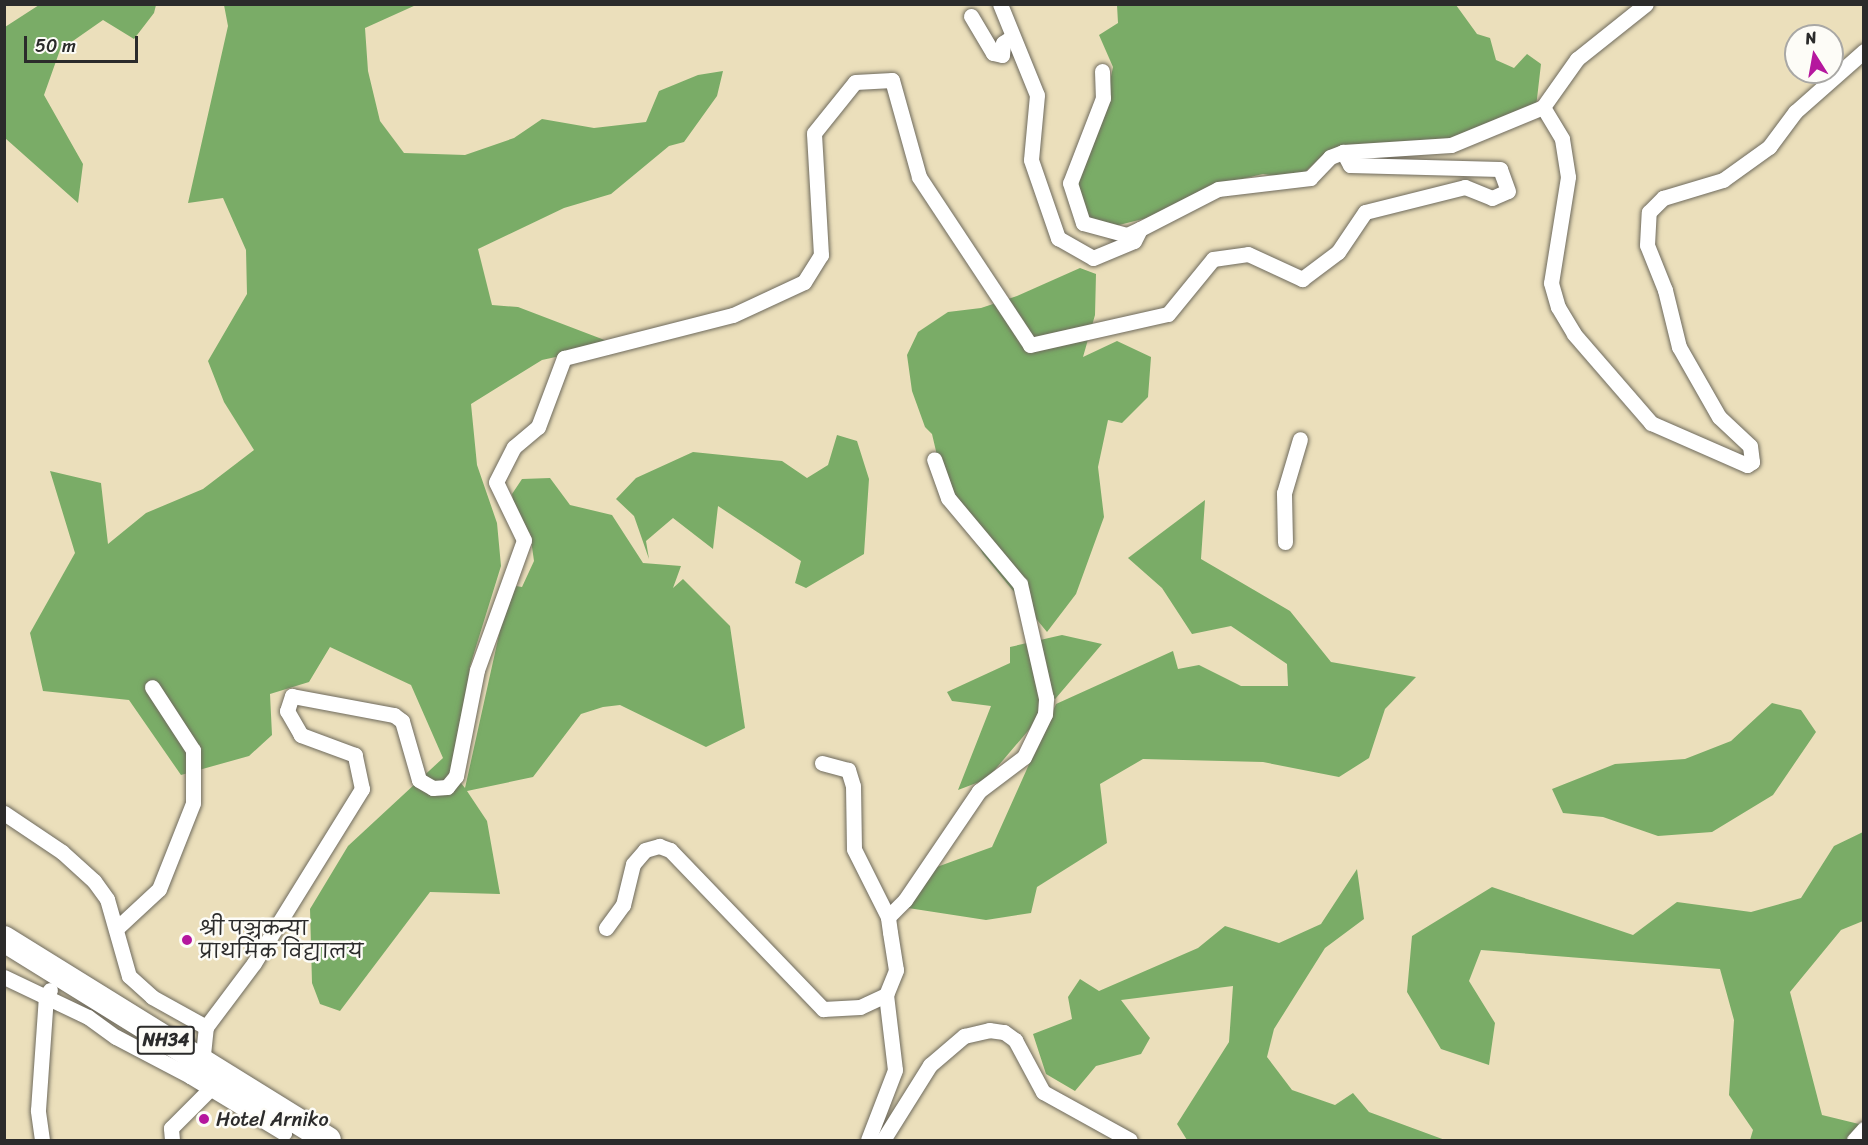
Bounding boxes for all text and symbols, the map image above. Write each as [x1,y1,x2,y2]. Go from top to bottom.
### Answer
text: N [1803,23,1819,53]
scale bar [27,24,141,62]
north arrow [1784,24,1844,84]
text: 50 m [35,30,76,62]
place label: श्री पञ्चकन्या प्राथमिक विद्यालय [199,916,363,963]
marker: श्री पञ्चकन्या प्राथमिक विद्यालय [180,933,194,947]
road number: NH34 [136,1025,196,1055]
place label: Hotel Arniko [216,1107,329,1131]
marker: Hotel Arniko [197,1112,211,1126]

